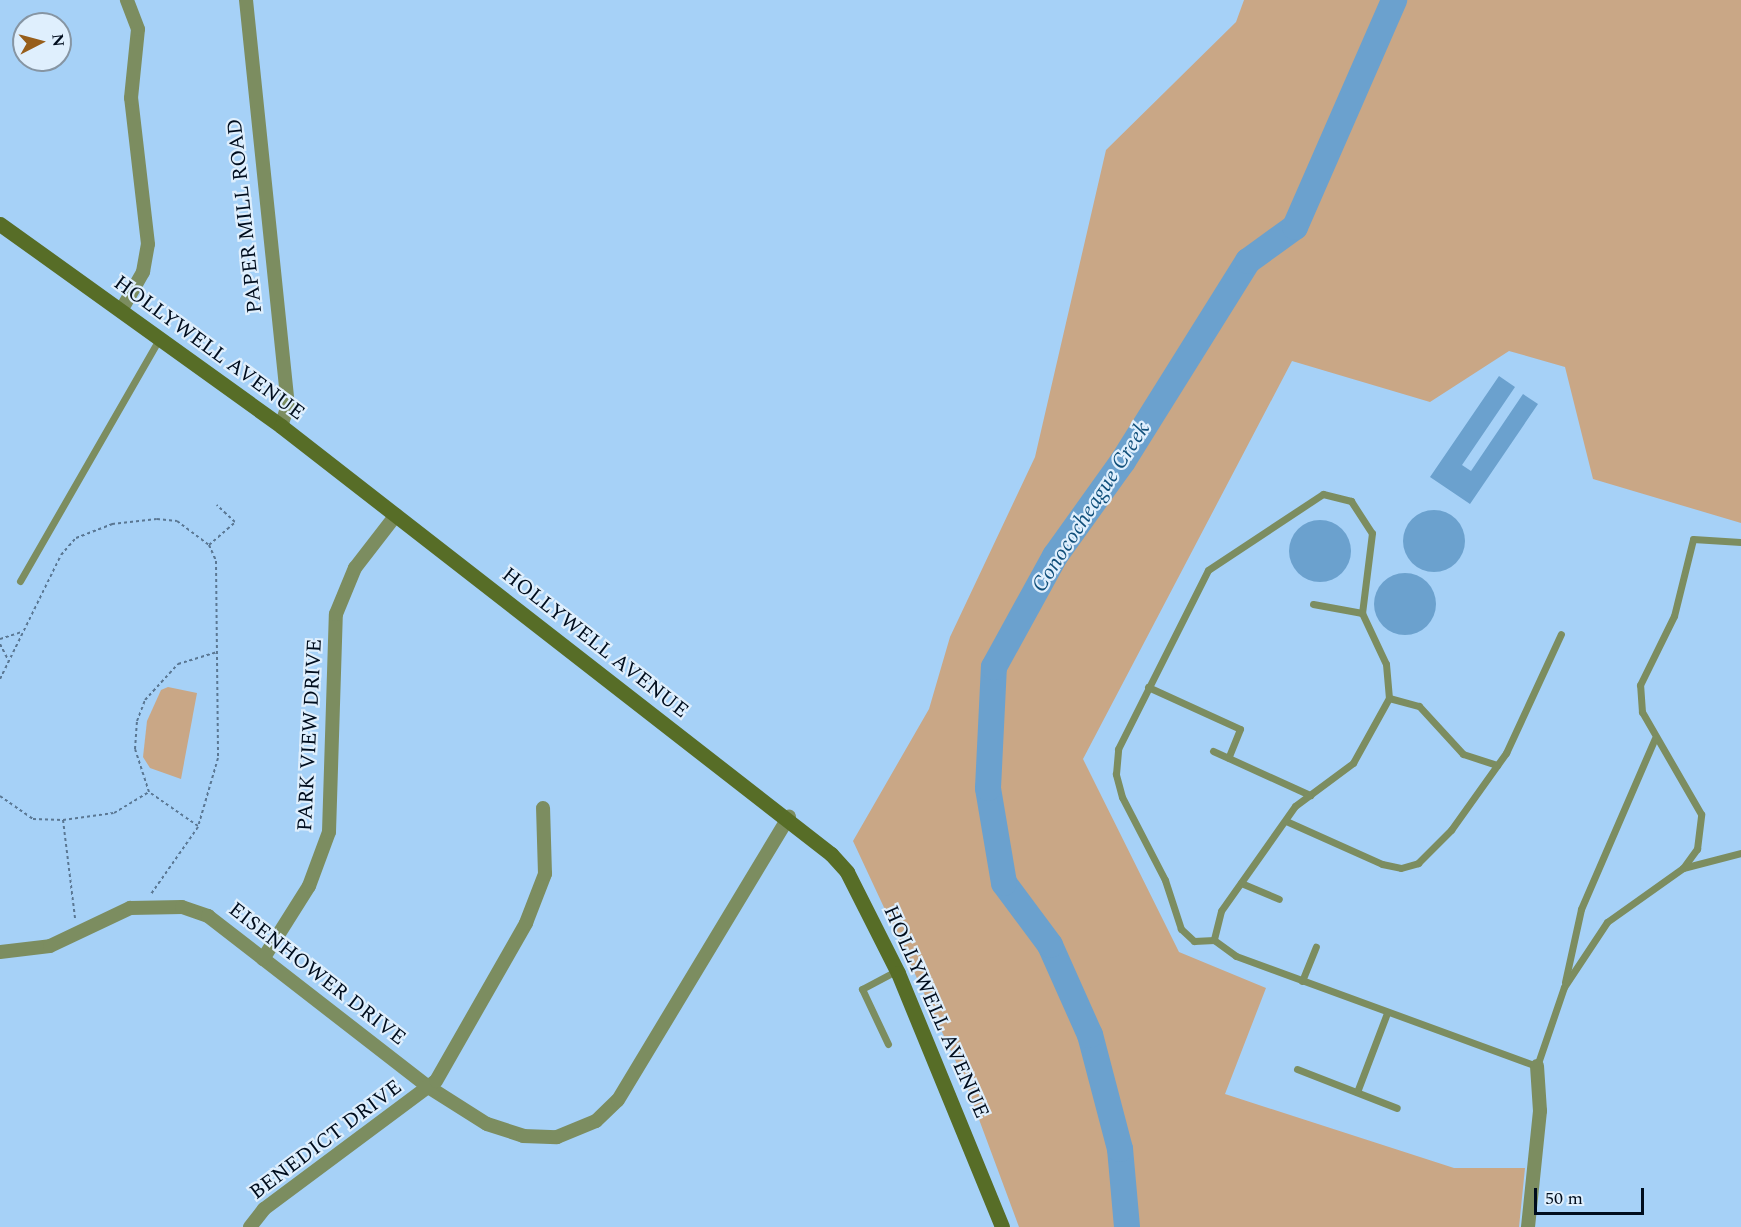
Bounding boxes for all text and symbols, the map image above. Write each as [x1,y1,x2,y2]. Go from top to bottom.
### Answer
north arrow [12,12,72,72]
text: N [45,33,71,48]
street label: PAPER MILL ROAD [222,117,268,315]
street label: HOLLYWELL AVENUE [109,270,309,426]
water label: Conococheague Creek [1026,417,1156,597]
street label: HOLLYWELL AVENUE [497,562,693,724]
street label: PARK VIEW DRIVE [292,638,328,832]
street label: EISENHOWER DRIVE [223,897,411,1051]
street label: HOLLYWELL AVENUE [878,902,994,1122]
street label: BENEDICT DRIVE [245,1075,407,1205]
scale bar [1537,1176,1646,1214]
text: 50 m [1545,1185,1583,1212]

